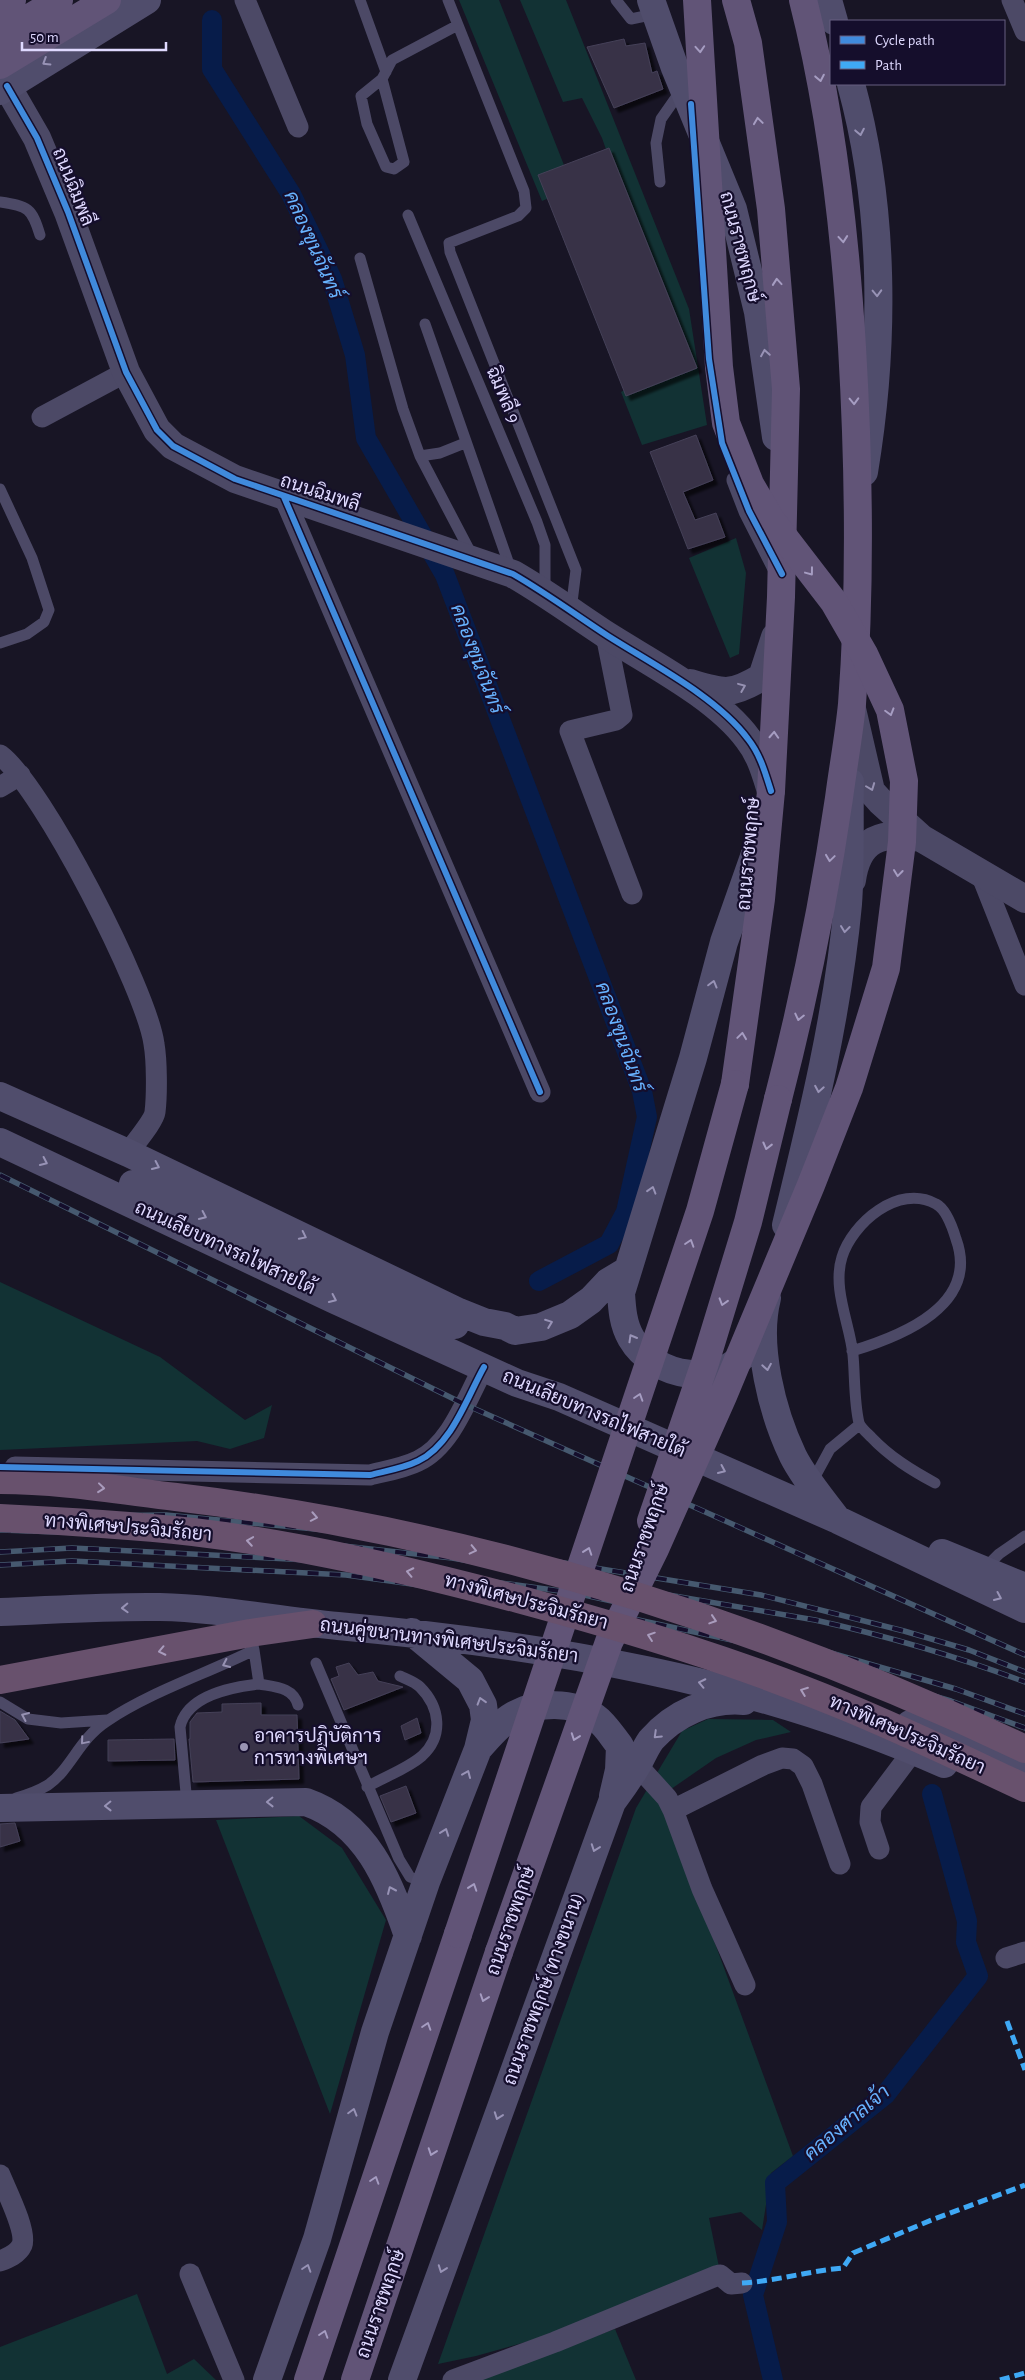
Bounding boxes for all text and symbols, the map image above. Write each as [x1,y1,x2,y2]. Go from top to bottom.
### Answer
scale bar [22,20,166,52]
legend [830,20,1005,85]
text: 50 m [30,30,59,45]
text: Cycle path [875,33,935,48]
one-way arrow [695,45,706,53]
one-way arrow [42,56,51,66]
text: Path [875,58,902,73]
one-way arrow [814,74,824,83]
one-way arrow [754,116,764,125]
one-way arrow [855,127,865,136]
street label: ถนนฉิมพลี [49,144,101,229]
water label: คลองขุนจันทร์ [278,186,351,306]
street label: ถนนราชพฤกษ์ [715,189,768,306]
one-way arrow [838,235,849,243]
one-way arrow [772,278,783,286]
one-way arrow [872,290,882,297]
one-way arrow [760,348,770,357]
street label: ฉิมพลี 9 [483,362,527,426]
one-way arrow [849,398,859,405]
street label: ถนนฉิมพลี [278,467,363,515]
one-way arrow [805,566,813,575]
water label: คลองขุนจันทร์ [444,600,513,721]
one-way arrow [737,683,746,694]
one-way arrow [884,708,895,717]
one-way arrow [768,731,779,739]
one-way arrow [865,782,875,791]
street label: ถนนราชพฤกษ์ [731,795,765,912]
one-way arrow [825,854,836,862]
one-way arrow [893,869,904,877]
one-way arrow [840,925,851,933]
water label: คลองขุนจันทร์ [589,977,656,1099]
one-way arrow [707,980,717,989]
one-way arrow [794,1013,805,1022]
one-way arrow [736,1032,747,1040]
one-way arrow [814,1085,825,1094]
one-way arrow [762,1141,773,1150]
one-way arrow [39,1156,48,1167]
one-way arrow [151,1160,160,1170]
one-way arrow [647,1187,657,1195]
street label: ถนนเลียบทางรถไฟสายใต้ [132,1194,321,1299]
one-way arrow [198,1210,207,1220]
one-way arrow [298,1230,307,1240]
one-way arrow [684,1239,694,1247]
one-way arrow [328,1293,337,1303]
one-way arrow [719,1298,729,1306]
one-way arrow [544,1319,552,1329]
one-way arrow [628,1334,638,1343]
street label: ถนนเลียบทางรถไฟสายใต้ [500,1363,691,1461]
one-way arrow [762,1363,772,1371]
one-way arrow [633,1393,643,1402]
one-way arrow [717,1464,726,1475]
street label: ถนนราชพฤกษ์ [614,1479,674,1595]
one-way arrow [97,1482,105,1493]
street label: ทางพิเศษประจิมรัถยา [43,1509,213,1545]
one-way arrow [309,1511,318,1522]
one-way arrow [246,1536,254,1547]
one-way arrow [468,1544,477,1555]
one-way arrow [582,1548,592,1556]
one-way arrow [405,1567,414,1578]
street label: ทางพิเศษประจิมรัถยา [442,1569,610,1633]
one-way arrow [993,1591,1002,1601]
one-way arrow [121,1603,129,1613]
street label: ถนนคู่ขนานทางพิเศษประจิมรัถยา [318,1613,580,1669]
one-way arrow [708,1614,716,1624]
one-way arrow [648,1632,656,1642]
one-way arrow [157,1645,166,1656]
one-way arrow [222,1658,231,1668]
one-way arrow [697,1678,706,1689]
one-way arrow [801,1687,809,1697]
street label: ทางพิเศษประจิมรัถยา [826,1690,989,1778]
one-way arrow [477,1698,487,1706]
one-way arrow [21,1712,30,1723]
place label: อาคารปฏิบัติการ การทางพิเศษฯ [254,1725,381,1768]
one-way arrow [653,1729,662,1738]
one-way arrow [571,1733,581,1741]
one-way arrow [81,1735,90,1744]
marker: อาคารปฏิบัติการ การทางพิเศษฯ [238,1741,250,1753]
one-way arrow [460,1770,471,1779]
one-way arrow [266,1797,274,1807]
one-way arrow [103,1800,111,1811]
one-way arrow [438,1828,449,1837]
one-way arrow [591,1843,601,1852]
street label: ถนนราชพฤกษ์ [480,1862,540,1978]
one-way arrow [468,1884,478,1892]
one-way arrow [387,1886,397,1895]
street label: ถนนราชพฤกษ์ (ทางขนาน) [497,1889,589,2088]
one-way arrow [480,1993,490,2002]
one-way arrow [421,2022,431,2030]
water label: คลองศาลเจ้า [798,2079,894,2164]
one-way arrow [347,2109,357,2117]
one-way arrow [494,2111,504,2120]
one-way arrow [428,2147,438,2156]
one-way arrow [370,2176,380,2184]
street label: ถนนราชพฤกษ์ [350,2245,410,2361]
one-way arrow [438,2264,448,2272]
one-way arrow [302,2265,312,2273]
one-way arrow [318,2330,328,2338]

